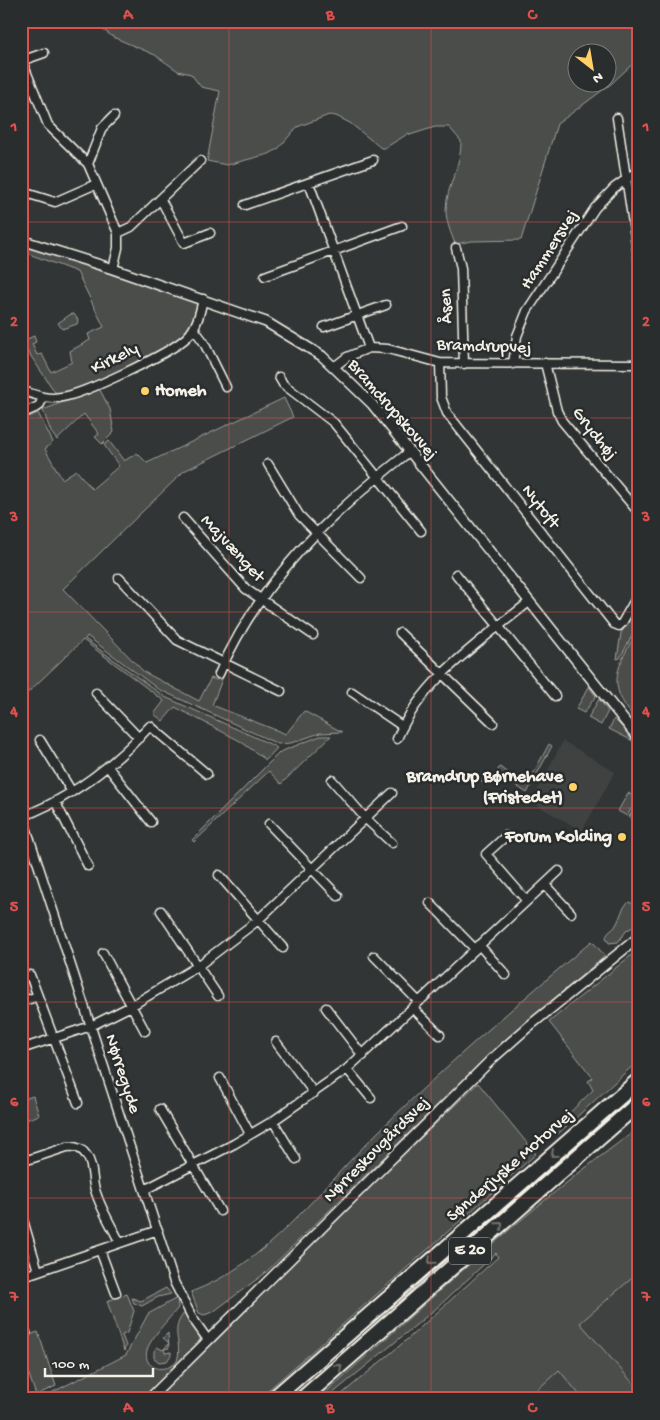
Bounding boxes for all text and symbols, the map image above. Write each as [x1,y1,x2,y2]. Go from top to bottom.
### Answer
text: A [122,7,134,26]
text: B [325,7,335,26]
text: C [527,7,538,26]
north arrow [568,42,618,92]
text: N [589,67,606,87]
text: 1 [10,119,17,138]
text: 1 [642,119,649,138]
street label: Hammersvej [517,206,583,294]
street label: Åsen [434,288,458,324]
text: 2 [10,314,18,333]
text: 2 [642,314,650,333]
street label: Bramdrupvej [435,335,532,359]
street label: Kirkely [88,338,142,379]
street label: Bramdrupskovvej [342,354,442,465]
place label: Homeh [155,381,207,402]
marker: Homeh [139,385,151,397]
street label: Grydhøj [567,403,621,465]
street label: Nytoft [516,481,565,535]
text: 3 [9,509,18,528]
text: 3 [641,509,650,528]
street label: Majvænget [195,511,270,588]
text: 4 [9,704,18,723]
text: 4 [641,704,650,723]
place label: Bramdrup Børnehave (Fristedet) [406,767,564,809]
marker: Bramdrup Børnehave (Fristedet) [567,781,579,793]
place label: Forum Kolding [504,827,612,848]
marker: Forum Kolding [616,831,628,843]
text: 5 [10,899,19,918]
text: 5 [642,899,651,918]
street label: Nørregyde [99,1032,145,1117]
street label: Nørreskovgårdsvej [320,1093,434,1207]
text: 6 [10,1094,19,1113]
text: 6 [642,1094,651,1113]
street label: Sønderjyske Motorvej [443,1105,579,1227]
one-way arrow [551,1148,560,1157]
one-way arrow [495,1221,504,1230]
road number: E 20 [449,1238,491,1264]
one-way arrow [428,1255,437,1264]
text: 7 [9,1289,19,1308]
text: 7 [641,1289,651,1308]
scale bar [45,1345,152,1377]
text: 100 m [51,1356,90,1374]
one-way arrow [333,1363,342,1372]
text: A [122,1400,134,1419]
text: B [325,1400,335,1419]
text: C [527,1400,538,1419]

